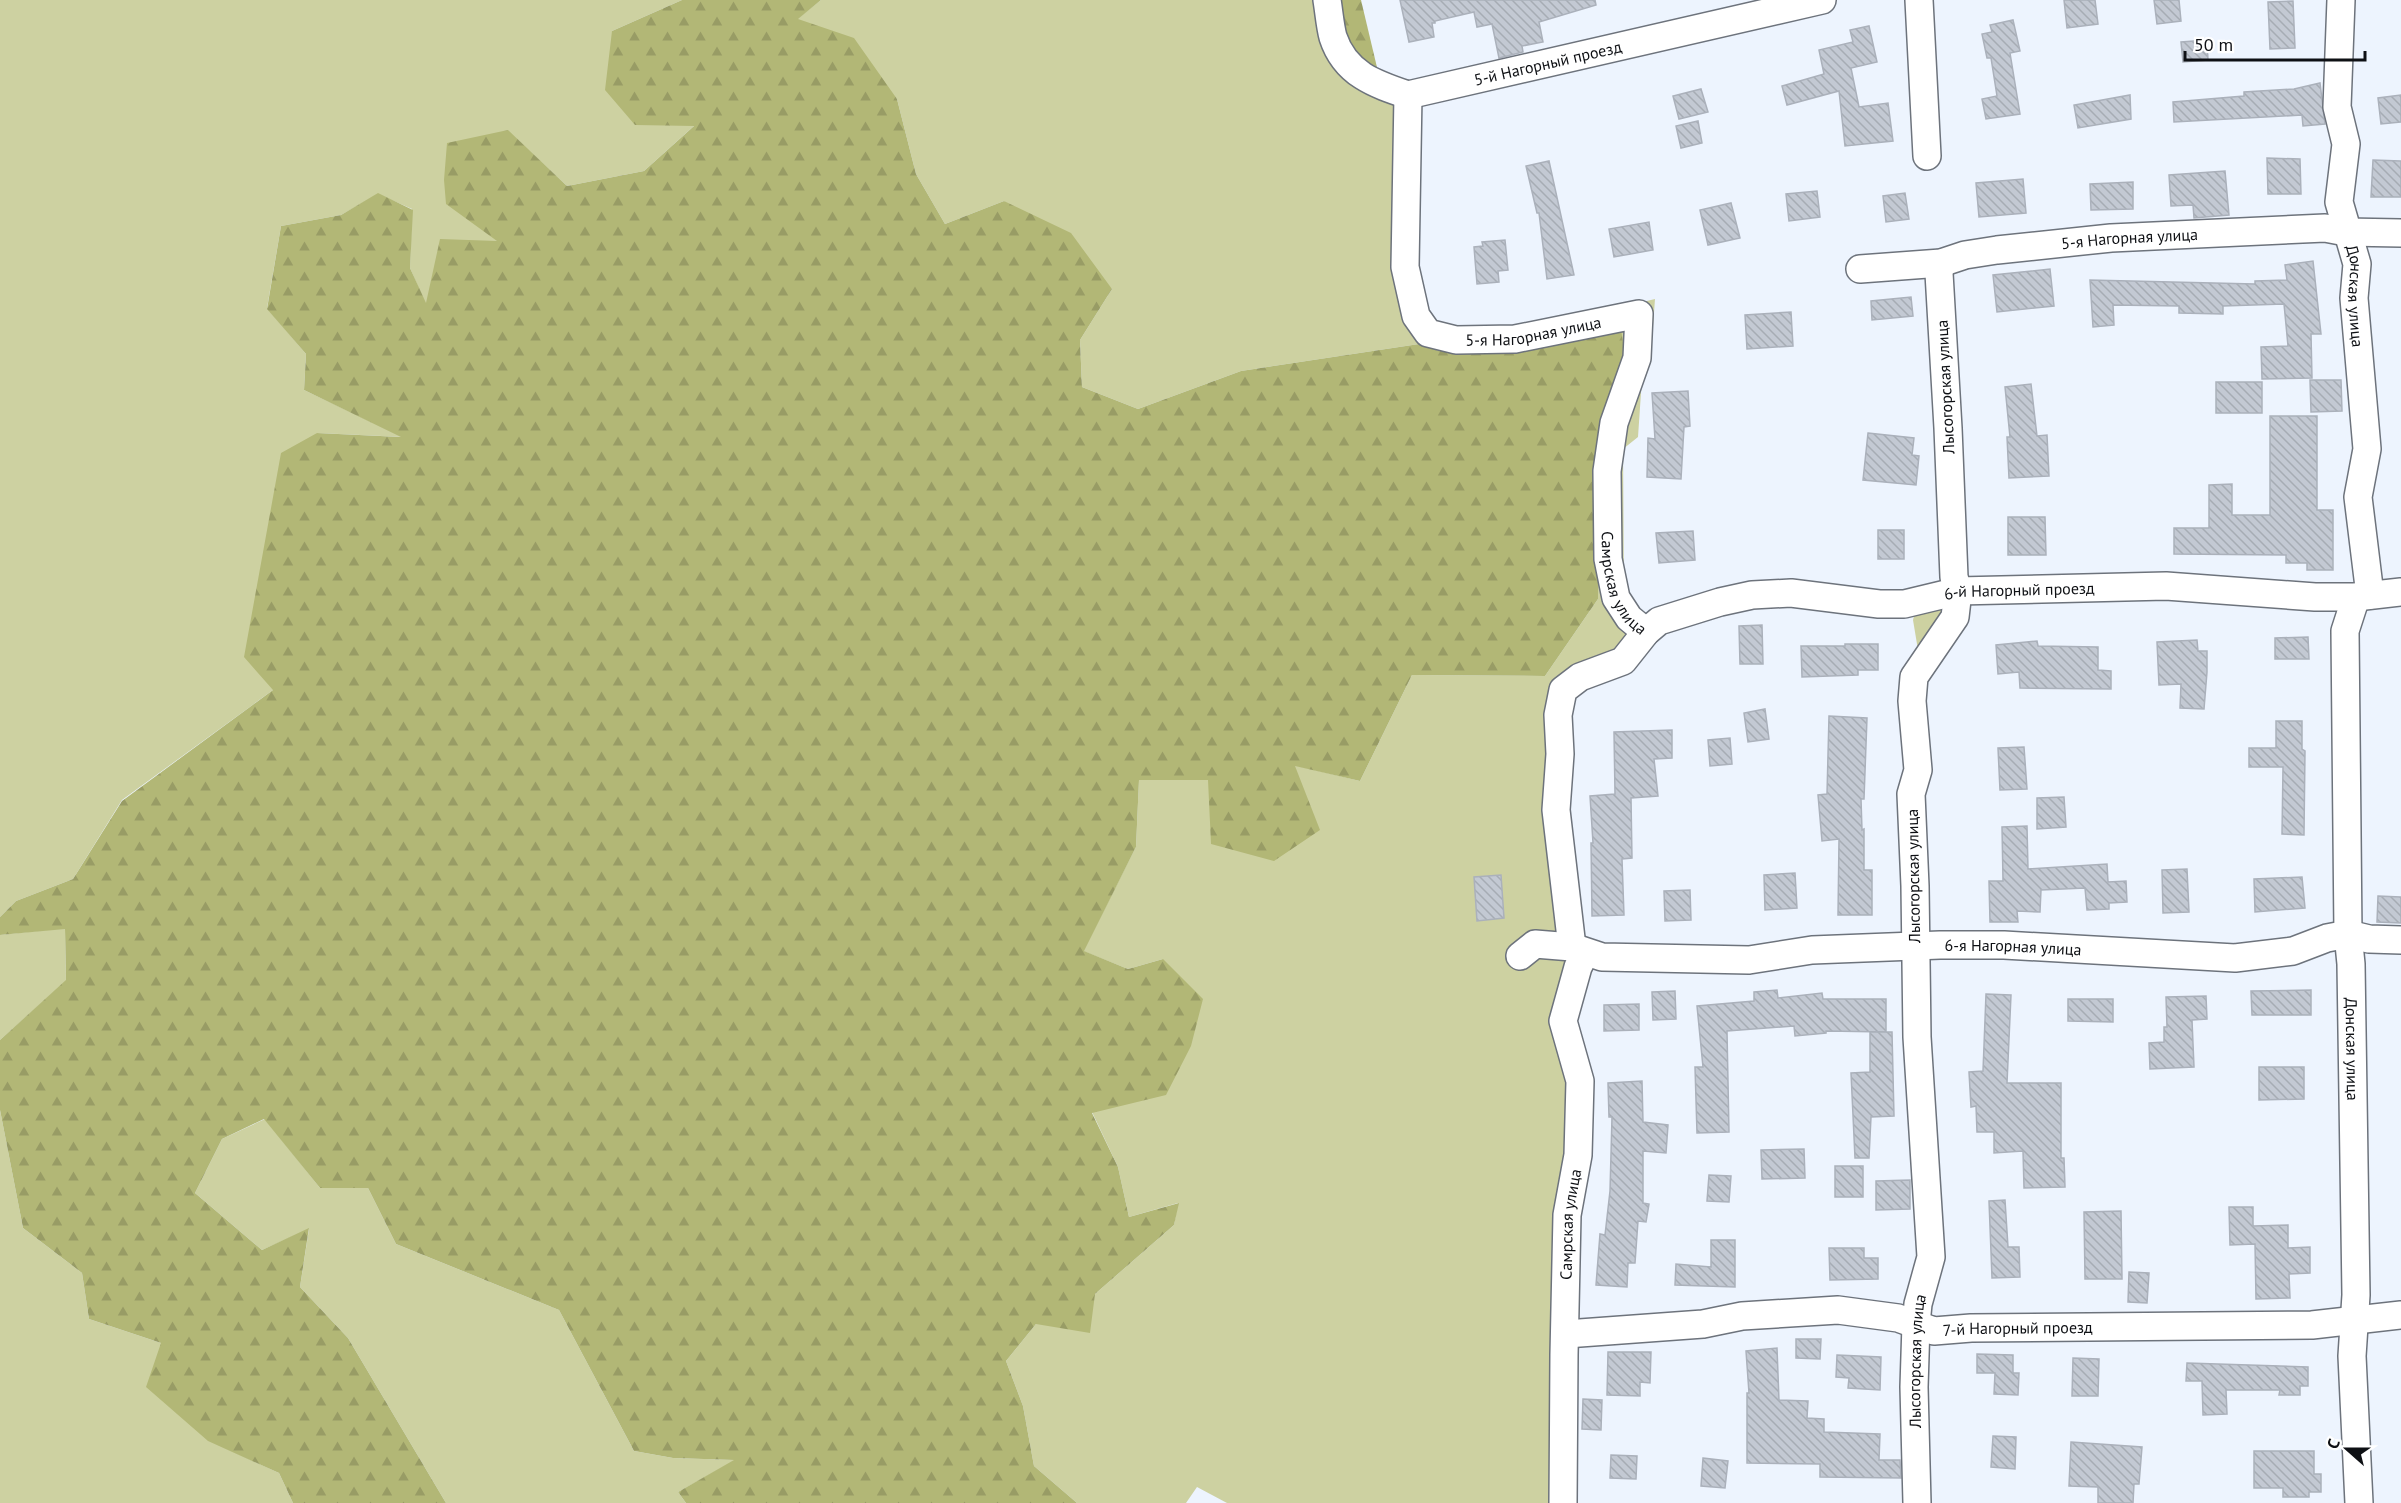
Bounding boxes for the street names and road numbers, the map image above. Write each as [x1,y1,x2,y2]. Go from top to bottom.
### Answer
street label: 5-й Нагорный проезд [1472,36,1624,90]
street label: 5-я Нагорная улица [2060,224,2198,253]
street label: Донская улица [2342,242,2368,348]
street label: 5-я Нагорная улица [1465,312,1603,350]
street label: Лысогорская улица [1932,319,1959,456]
street label: Самрская улица [1598,531,1651,639]
street label: 6-й Нагорный проезд [1942,578,2095,604]
street label: Лысогорская улица [1902,809,1924,944]
street label: 6-я Нагорная улица [1945,935,2082,959]
street label: Донская улица [2342,997,2363,1101]
street label: Самрская улица [1556,1167,1585,1280]
street label: Лысогорская улица [1904,1292,1930,1429]
street label: 7-й Нагорный проезд [1942,1317,2093,1340]

